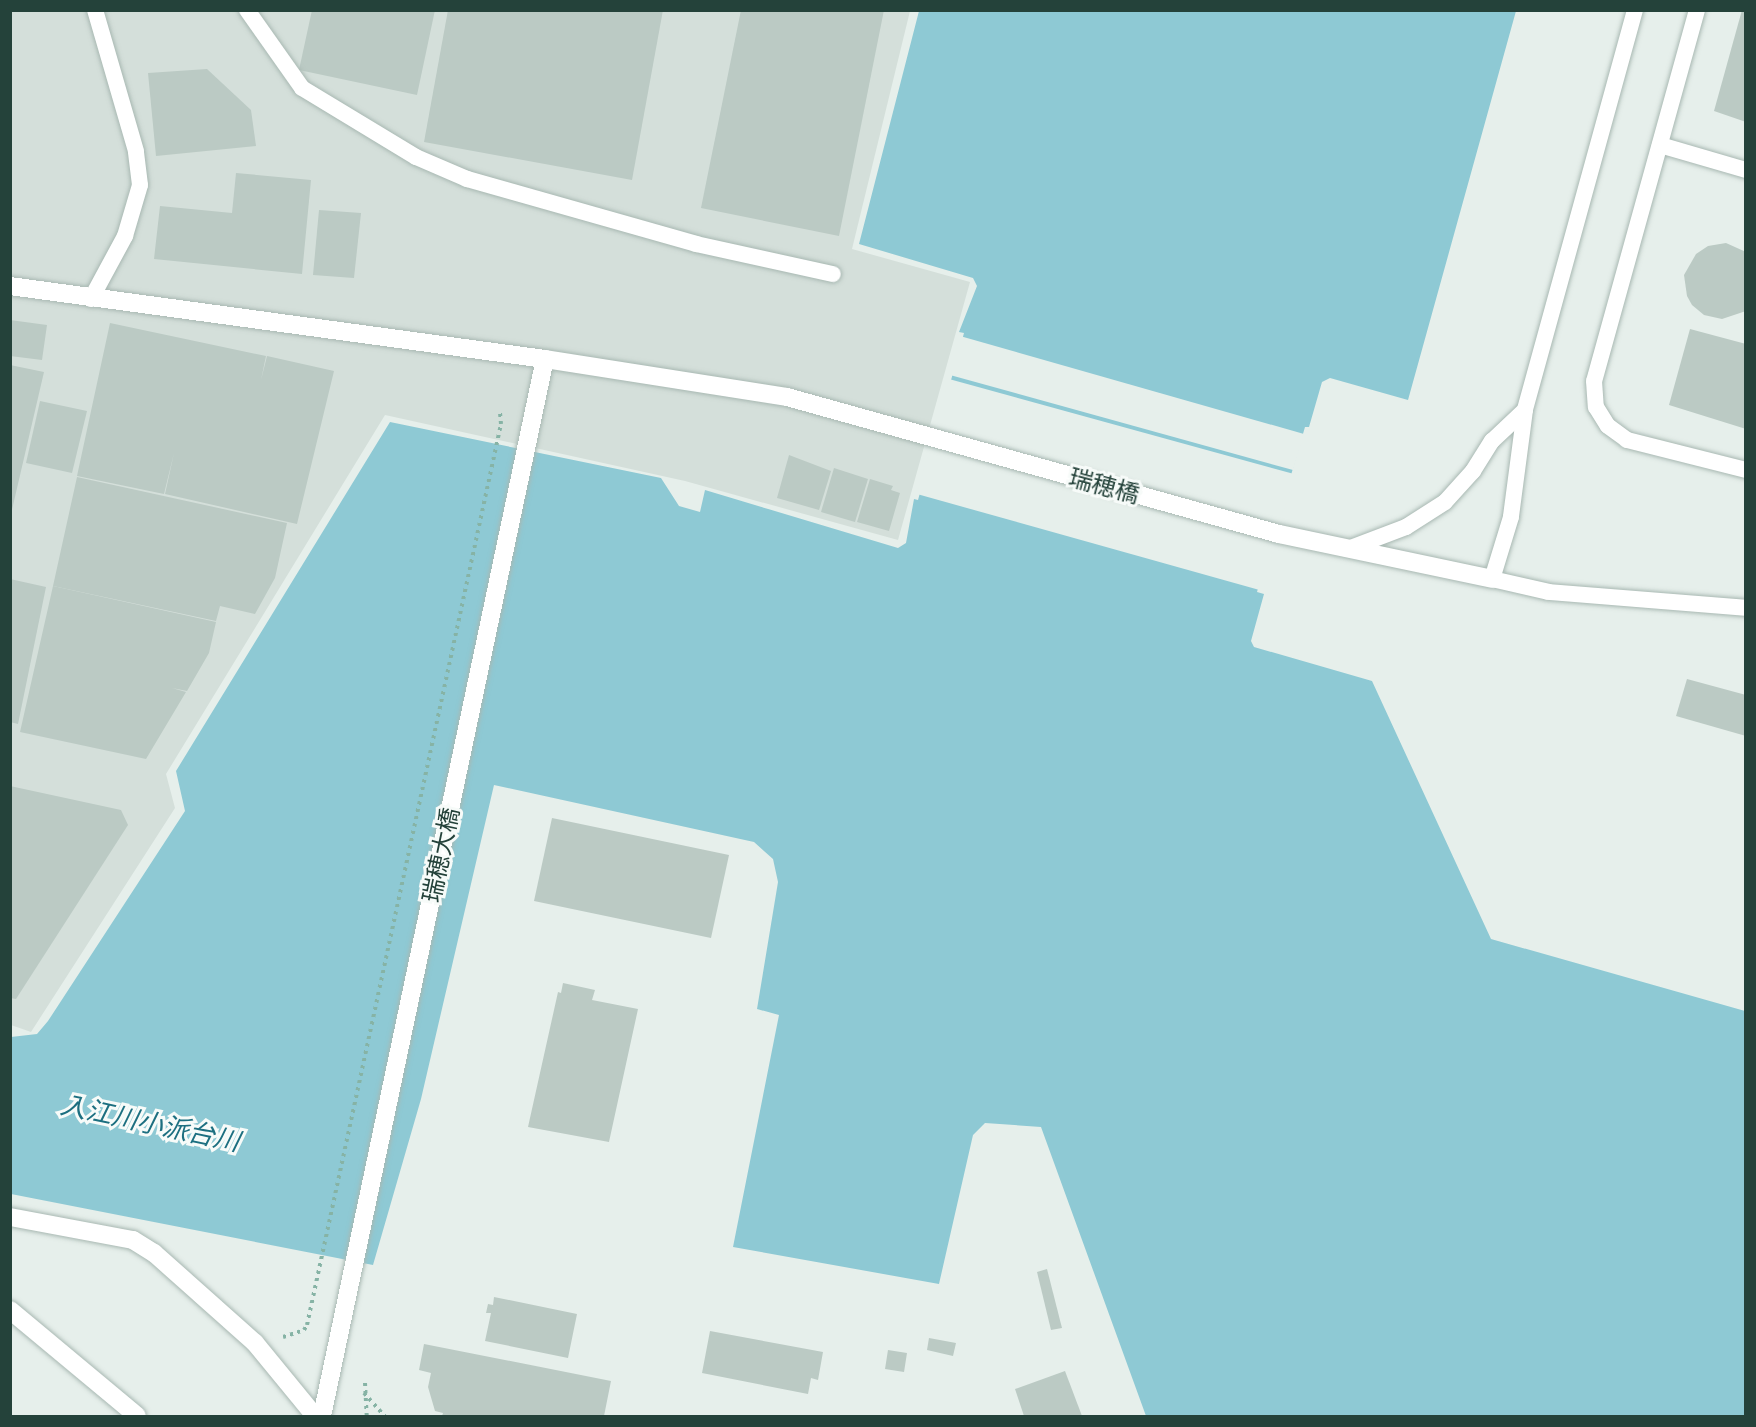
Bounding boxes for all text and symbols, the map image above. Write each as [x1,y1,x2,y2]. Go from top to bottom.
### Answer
street label: 瑞穂橋 [1065,463,1143,509]
street label: 瑞穂大橋 [417,805,465,905]
water label: 入江川小派台川 [58,1090,242,1158]

